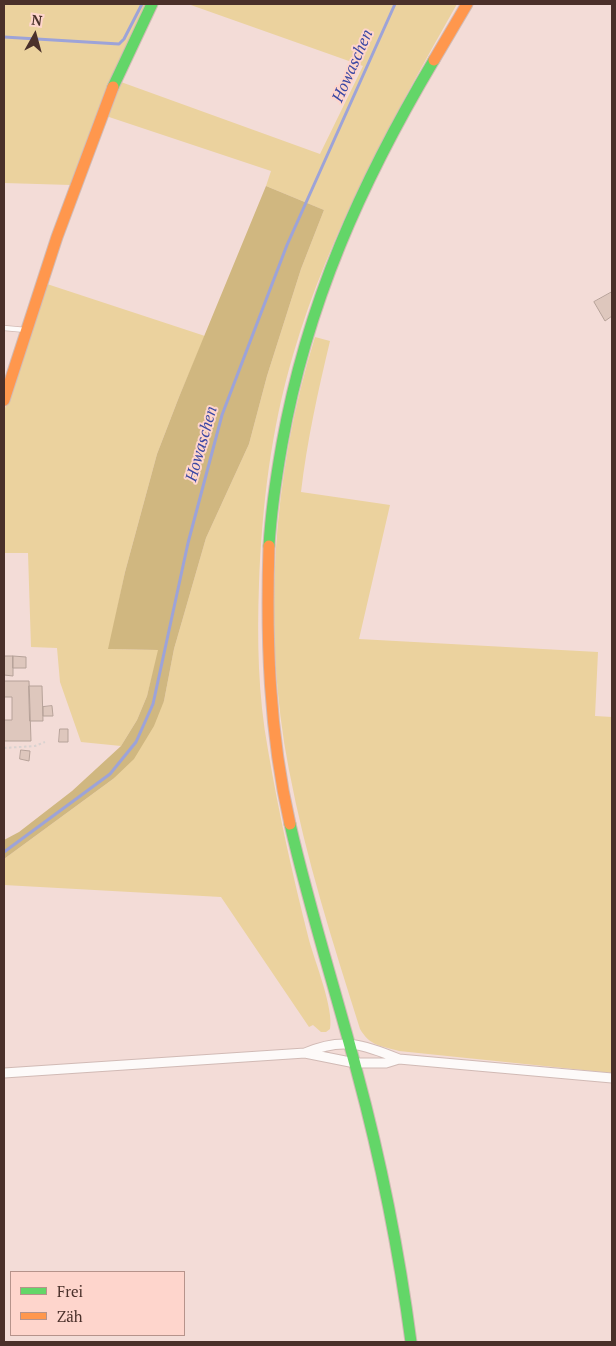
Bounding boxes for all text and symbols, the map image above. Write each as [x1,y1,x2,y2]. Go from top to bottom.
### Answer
north arrow [10,10,60,60]
text: N [30,10,43,30]
water label: Howaschen [328,27,378,105]
water label: Howaschen [182,404,222,484]
legend [10,1271,185,1336]
text: Frei [57,1281,83,1301]
text: Zäh [57,1306,83,1326]

